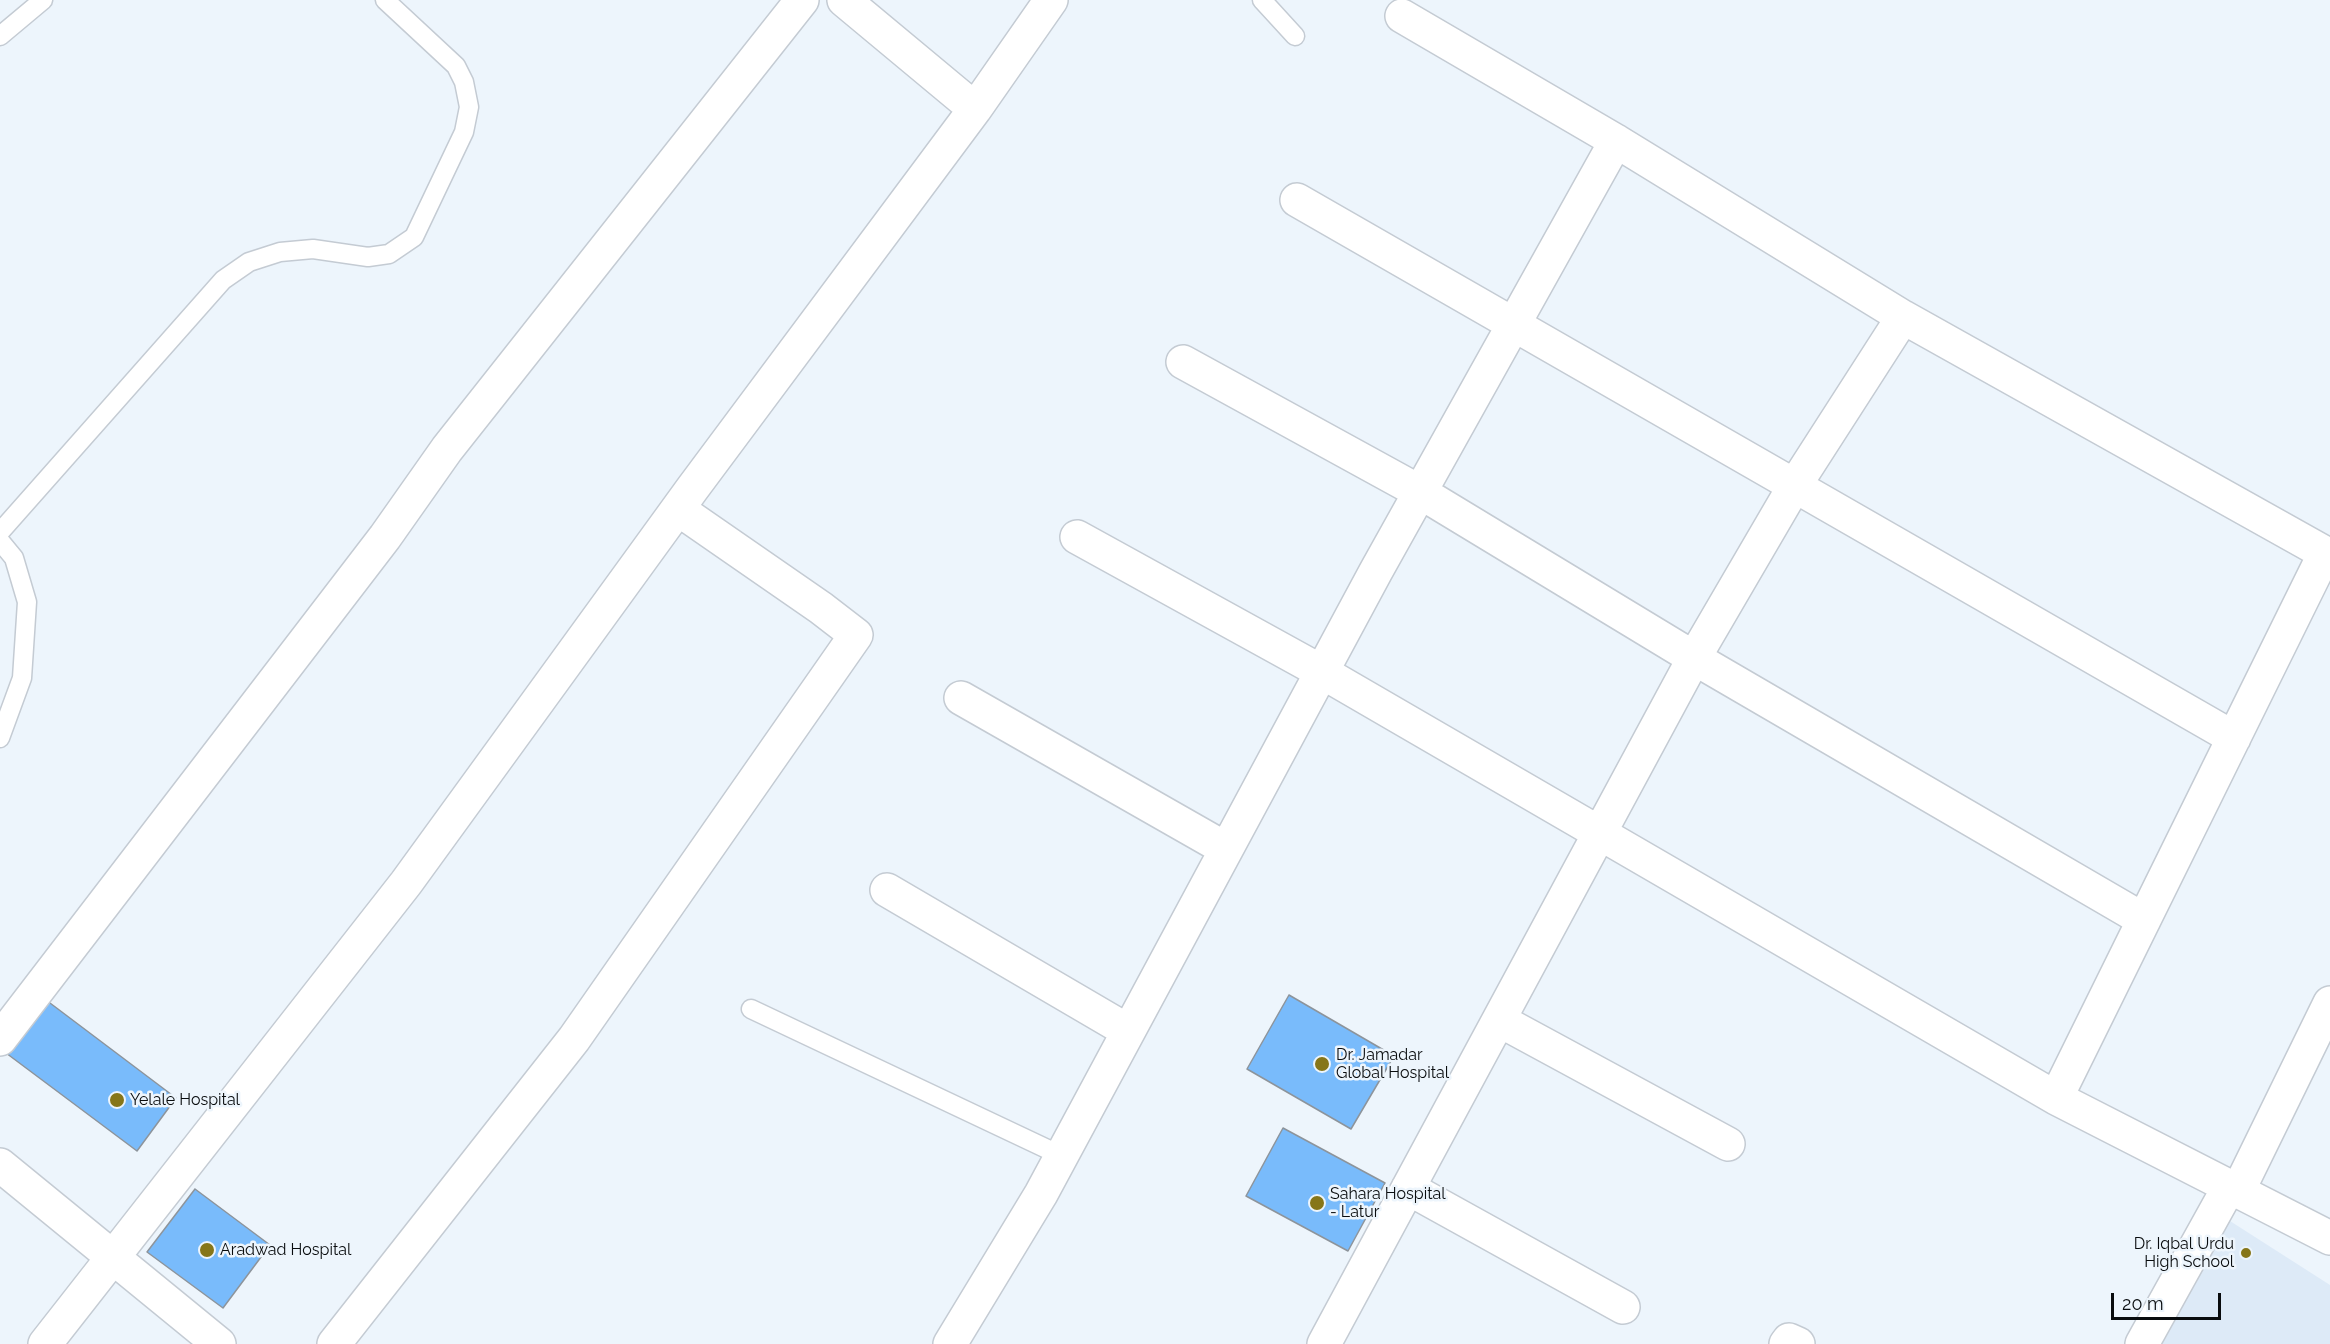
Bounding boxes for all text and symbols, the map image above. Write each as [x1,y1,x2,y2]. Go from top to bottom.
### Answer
place label: Dr. Jamadar Global Hospital [1336,1045,1449,1083]
marker: Dr. Jamadar Global Hospital [1313,1055,1331,1073]
place label: Yelale Hospital [130,1090,240,1110]
marker: Yelale Hospital [108,1091,126,1109]
place label: Sahara Hospital - Latur [1330,1184,1446,1222]
marker: Sahara Hospital - Latur [1308,1194,1326,1212]
place label: Dr. Iqbal Urdu High School [2134,1234,2234,1272]
place label: Aradwad Hospital [220,1240,351,1260]
marker: Aradwad Hospital [198,1241,216,1259]
marker: Dr. Iqbal Urdu High School [2239,1246,2253,1260]
scale bar [2114,1281,2224,1319]
text: 20 m [2122,1293,2164,1314]

